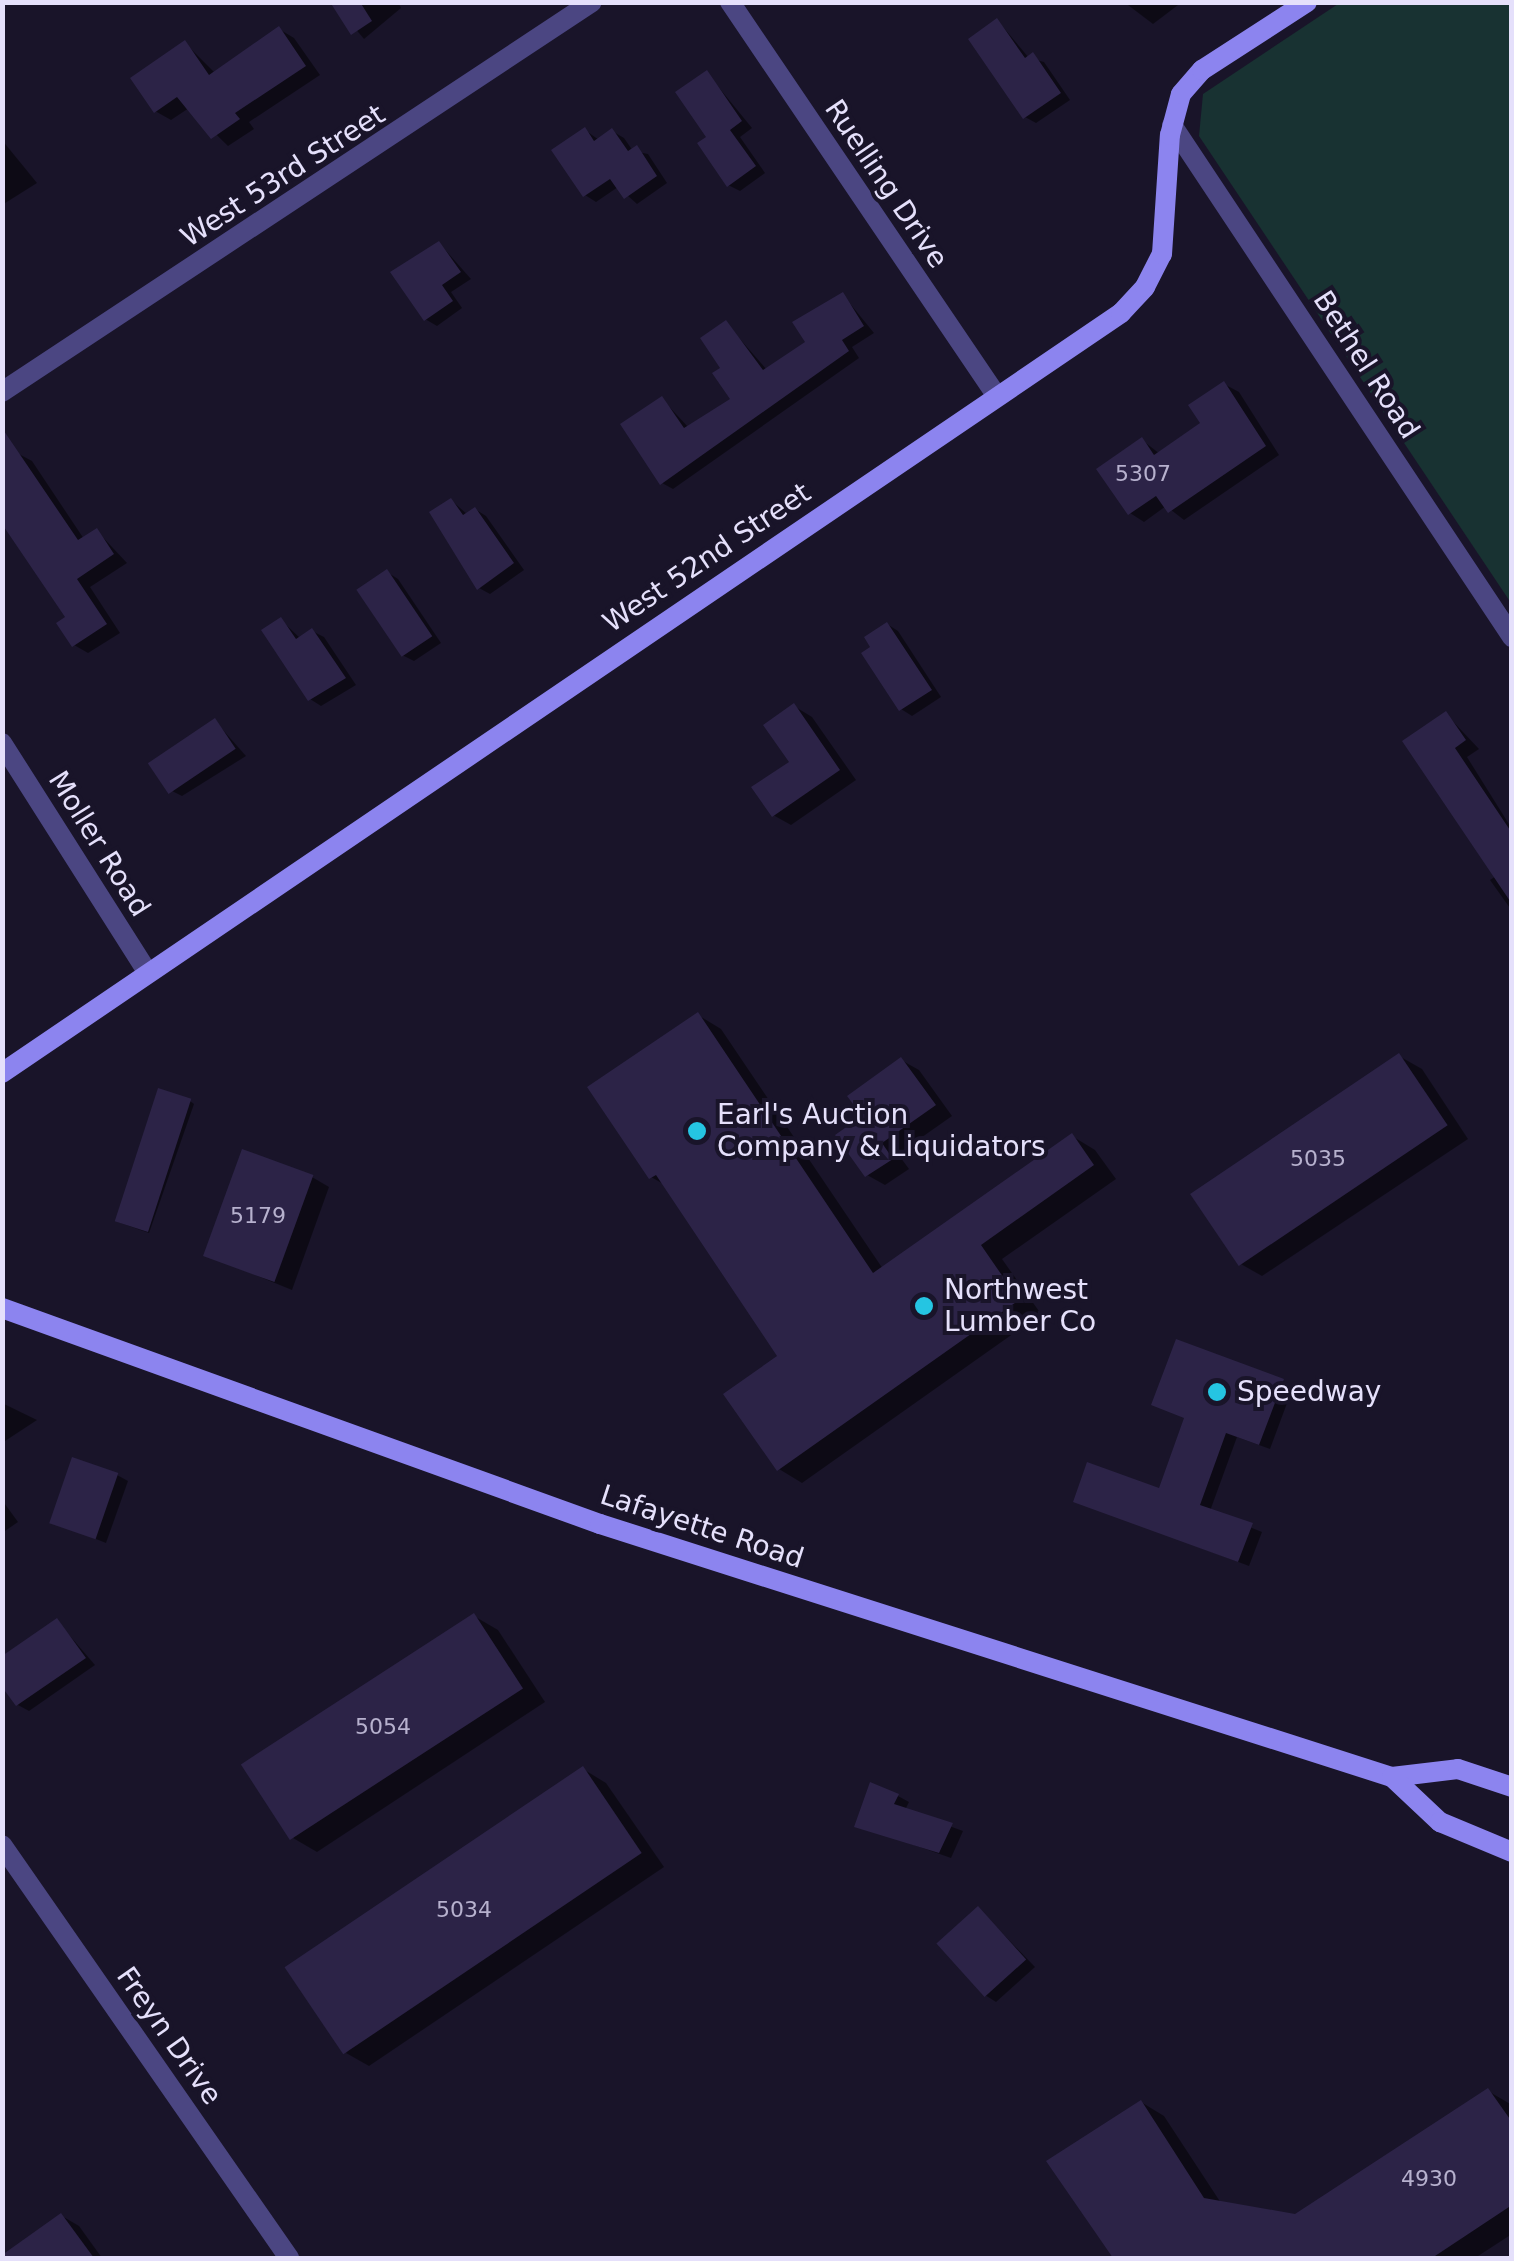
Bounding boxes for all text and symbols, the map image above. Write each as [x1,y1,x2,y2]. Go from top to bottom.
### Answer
street label: Ruelling Drive [817,94,955,274]
street label: West 53rd Street [175,98,391,254]
street label: Bethel Road [1306,285,1426,445]
house number: 5307 [1115,461,1171,487]
street label: West 52nd Street [597,476,817,640]
street label: Moller Road [41,765,157,923]
place label: Earl's Auction Company & Liquidators [717,1098,1046,1164]
marker: Earl's Auction Company & Liquidators [686,1120,708,1142]
house number: 5035 [1290,1146,1346,1172]
house number: 5179 [230,1203,286,1229]
place label: Northwest Lumber Co [944,1273,1096,1339]
marker: Northwest Lumber Co [913,1295,935,1317]
place label: Speedway [1237,1375,1381,1409]
marker: Speedway [1206,1381,1228,1403]
street label: Lafayette Road [596,1478,808,1576]
house number: 5054 [355,1714,411,1740]
house number: 5034 [436,1897,492,1923]
street label: Freyn Drive [109,1961,229,2111]
house number: 4930 [1401,2166,1457,2192]

